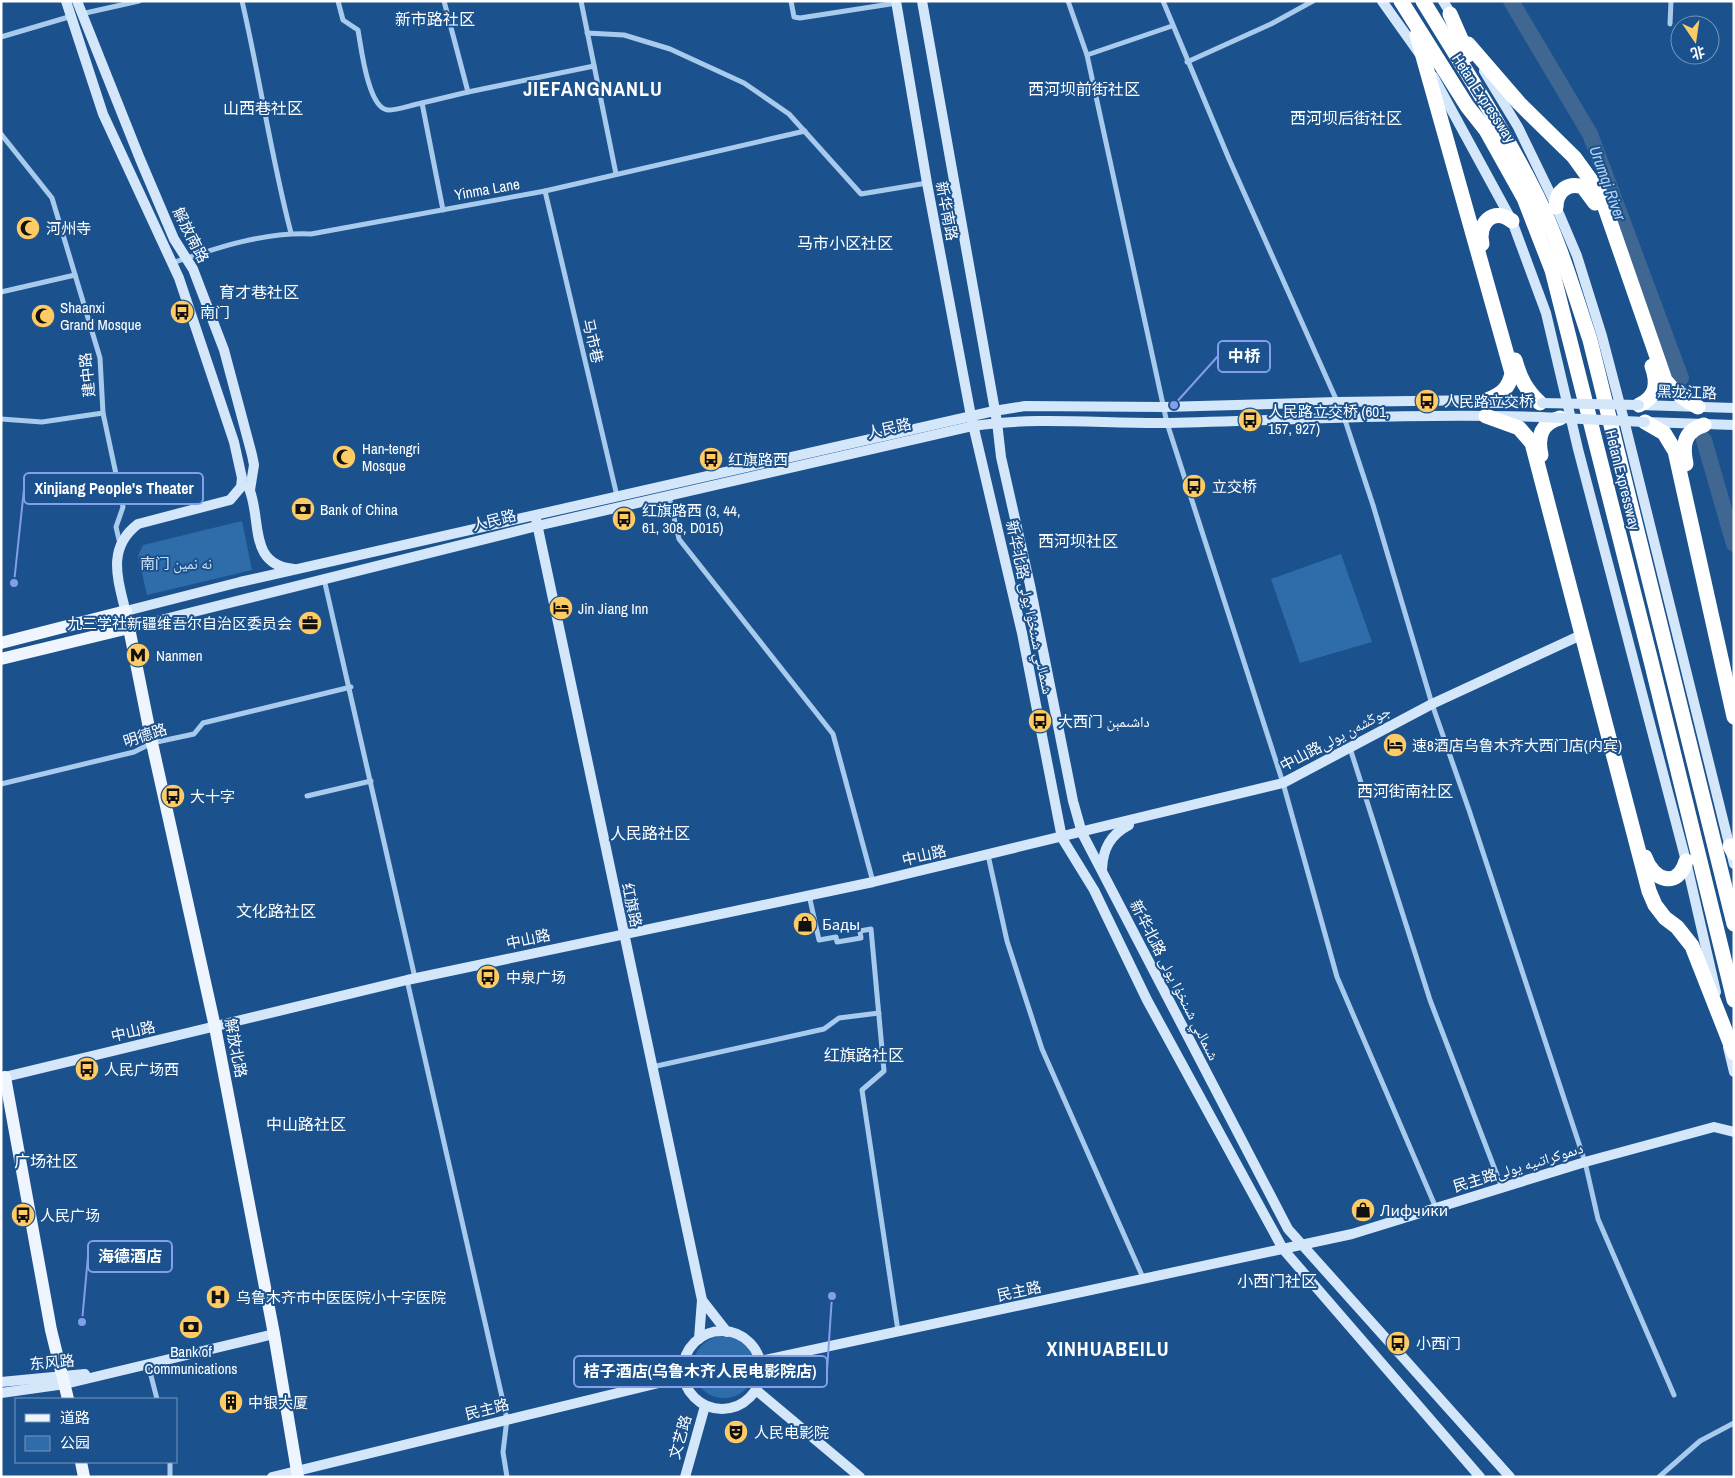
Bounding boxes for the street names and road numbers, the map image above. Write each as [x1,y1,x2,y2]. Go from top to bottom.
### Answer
street label: Hetan Expressway [1447,49,1521,147]
street label: Yinma Lane [453,173,521,205]
street label: 新华南路 [931,180,963,242]
street label: 解放南路 [168,203,214,267]
street label: 马市巷 [578,317,608,365]
street label: 建中路 [74,352,100,398]
street label: 黑龙江路 [1657,380,1717,404]
street label: 人民路 [865,413,913,443]
street label: Hetan Expressway [1600,428,1646,533]
street label: 人民路 [470,504,518,536]
street label: 新华北路 شىمالىي شىنخۇا يولى [1000,518,1059,696]
street label: 中山路جوڭشەن يولى [1276,700,1394,776]
street label: 明德路 [120,718,170,752]
street label: 中山路 [900,840,948,870]
street label: 红旗路 [617,881,647,929]
street label: 新华北路 شىمالىي شىنخۇا يولى [1124,896,1225,1065]
street label: 中山路 [504,924,552,954]
street label: 中山路 [109,1016,157,1046]
street label: 解放北路 [220,1017,252,1079]
street label: 民主路دىموكراتىيە يولى [1450,1137,1586,1197]
street label: 民主路 [995,1276,1043,1306]
street label: 东风路 [29,1350,75,1374]
street label: 民主路 [463,1393,511,1425]
street label: 文艺路 [664,1412,696,1462]

